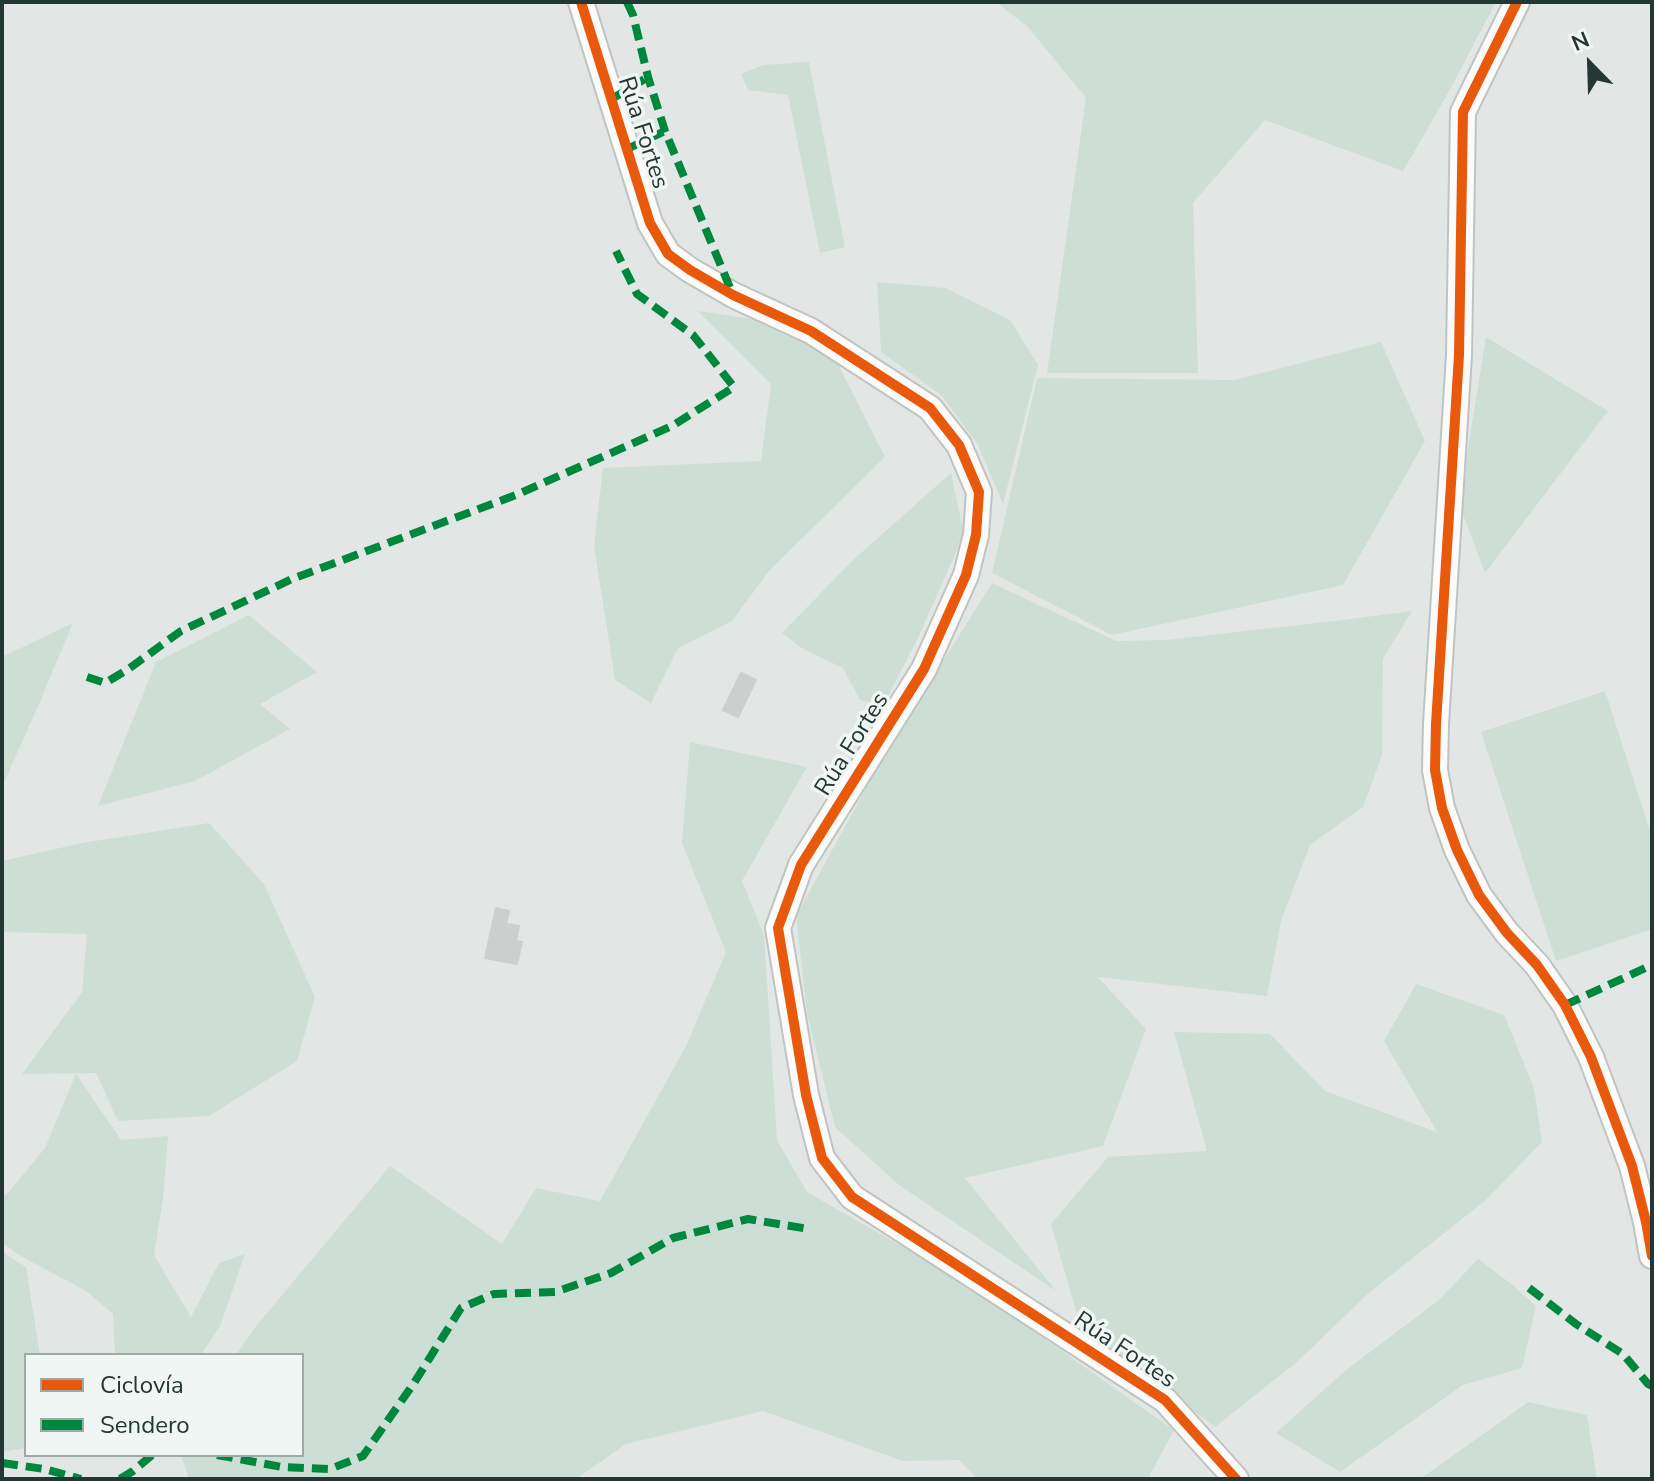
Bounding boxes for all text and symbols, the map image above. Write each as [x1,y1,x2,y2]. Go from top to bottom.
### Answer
north arrow [1550,24,1630,104]
text: N [1567,25,1594,59]
street label: Rúa Fortes [610,73,674,193]
street label: Rúa Fortes [810,688,896,802]
street label: Rúa Fortes [1068,1307,1180,1395]
legend [24,1353,304,1457]
text: Ciclovía [100,1369,184,1401]
text: Sendero [100,1409,190,1441]

